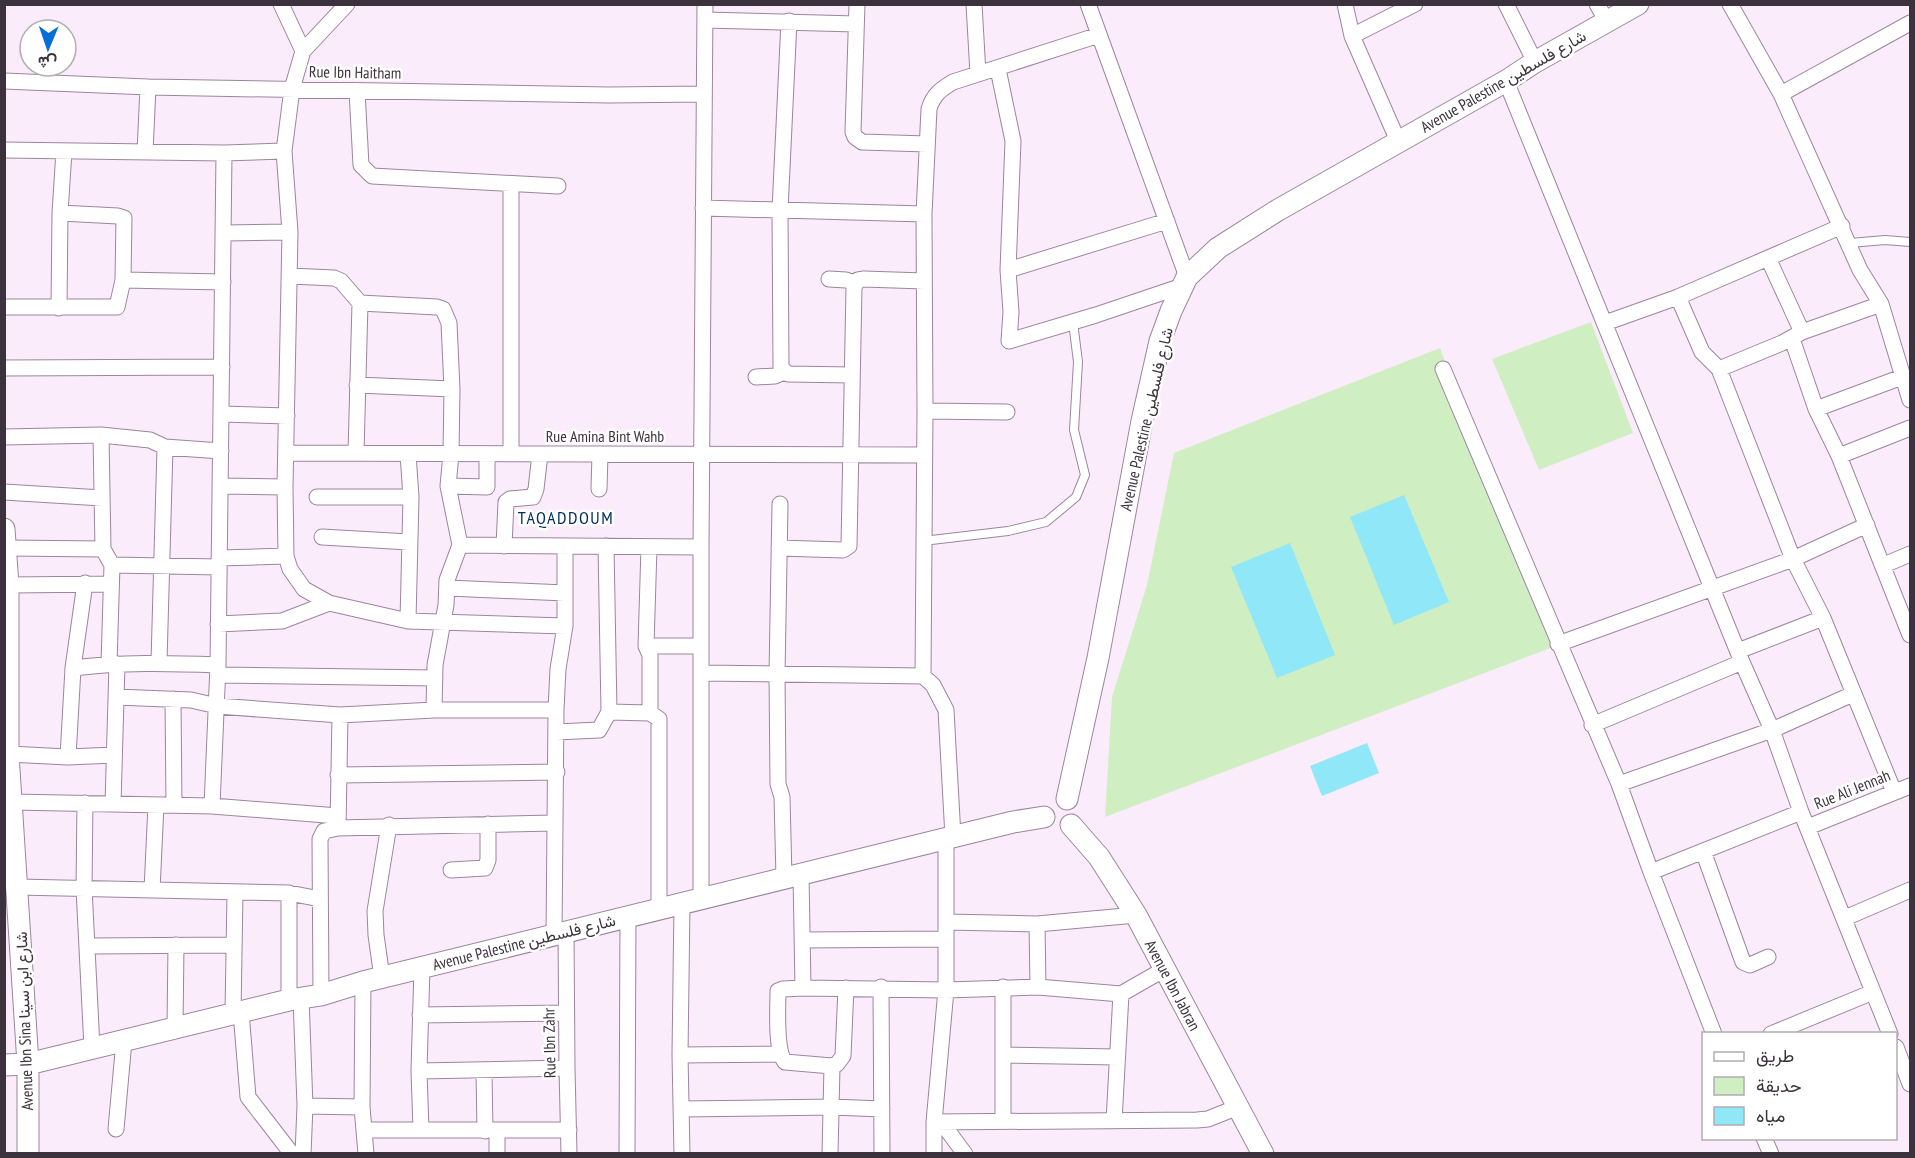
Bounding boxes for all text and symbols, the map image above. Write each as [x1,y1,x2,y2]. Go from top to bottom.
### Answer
north arrow [18,18,78,78]
street label: Avenue Palestine شارع فلسطين [1417,25,1590,138]
text: ش [38,53,57,73]
street label: Rue Ibn Haitham [309,61,401,83]
street label: Avenue Palestine شارع فلسطين [1115,325,1179,513]
street label: Rue Amina Bint Wahb [546,426,664,446]
district label: TAQADDOUM [518,506,614,529]
street label: Rue Ali Jennah [1811,765,1893,813]
street label: Avenue Palestine شارع فلسطين [430,910,618,976]
street label: Avenue Ibn Sina شارع ابن سينا [11,931,39,1111]
street label: Avenue Ibn Jabran [1141,936,1205,1034]
street label: Rue Ibn Zahr [538,1007,560,1078]
legend [1702,1032,1897,1140]
text: طريق [1756,1044,1794,1067]
text: حديقة [1756,1074,1802,1097]
text: مياه [1756,1104,1785,1127]

